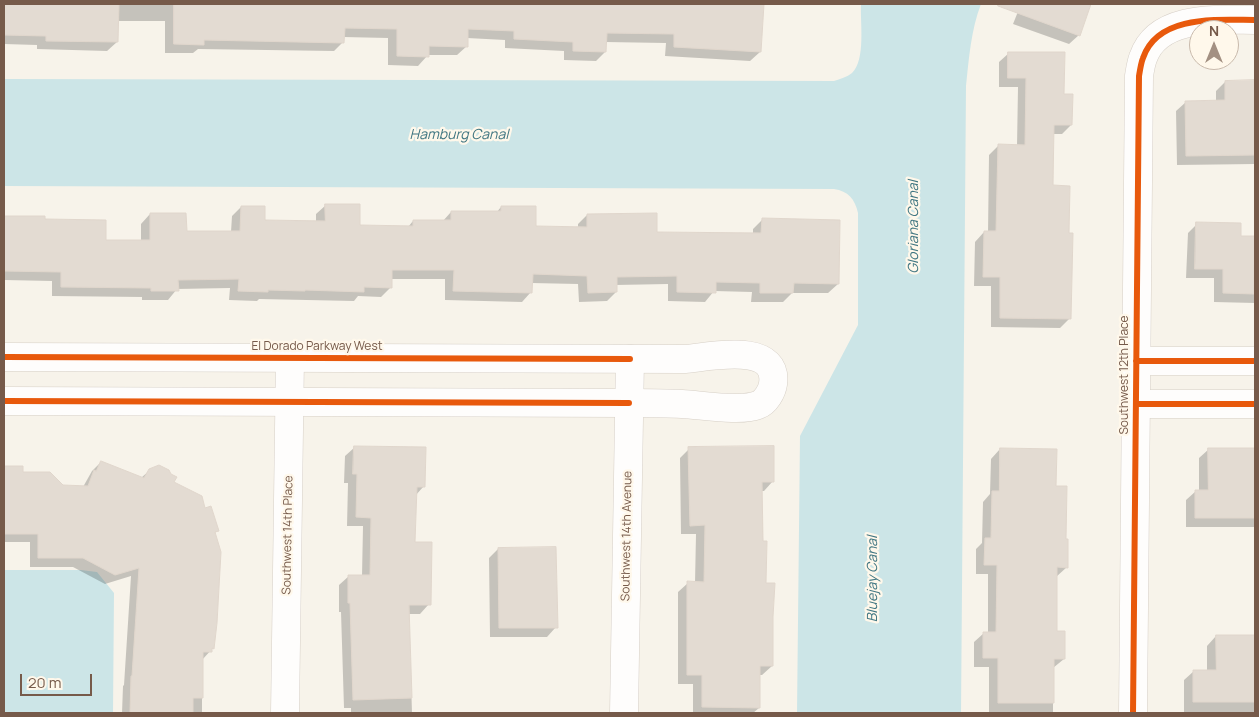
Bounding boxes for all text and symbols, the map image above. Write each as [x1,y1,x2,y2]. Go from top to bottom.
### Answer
north arrow [1189,20,1239,70]
text: N [1209,21,1219,40]
water label: Hamburg Canal [410,127,508,143]
water label: Gloriana Canal [906,180,922,274]
street label: Southwest 12th Place [1118,315,1132,435]
street label: El Dorado Parkway West [252,340,382,354]
street label: Southwest 14th Avenue [619,471,635,601]
street label: Southwest 14th Place [280,475,296,595]
water label: Bluejay Canal [865,536,881,622]
scale bar [22,664,95,696]
text: 20 m [28,672,61,693]

